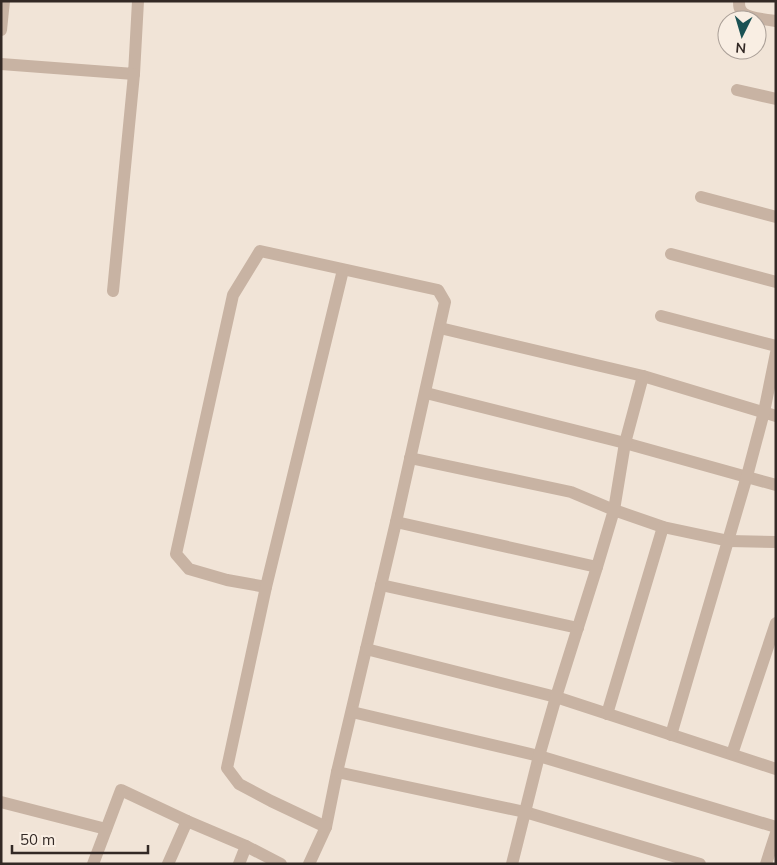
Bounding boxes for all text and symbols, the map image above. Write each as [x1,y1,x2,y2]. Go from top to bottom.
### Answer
north arrow [717,10,767,60]
text: N [735,39,747,57]
scale bar [12,822,149,854]
text: 50 m [20,830,55,849]

